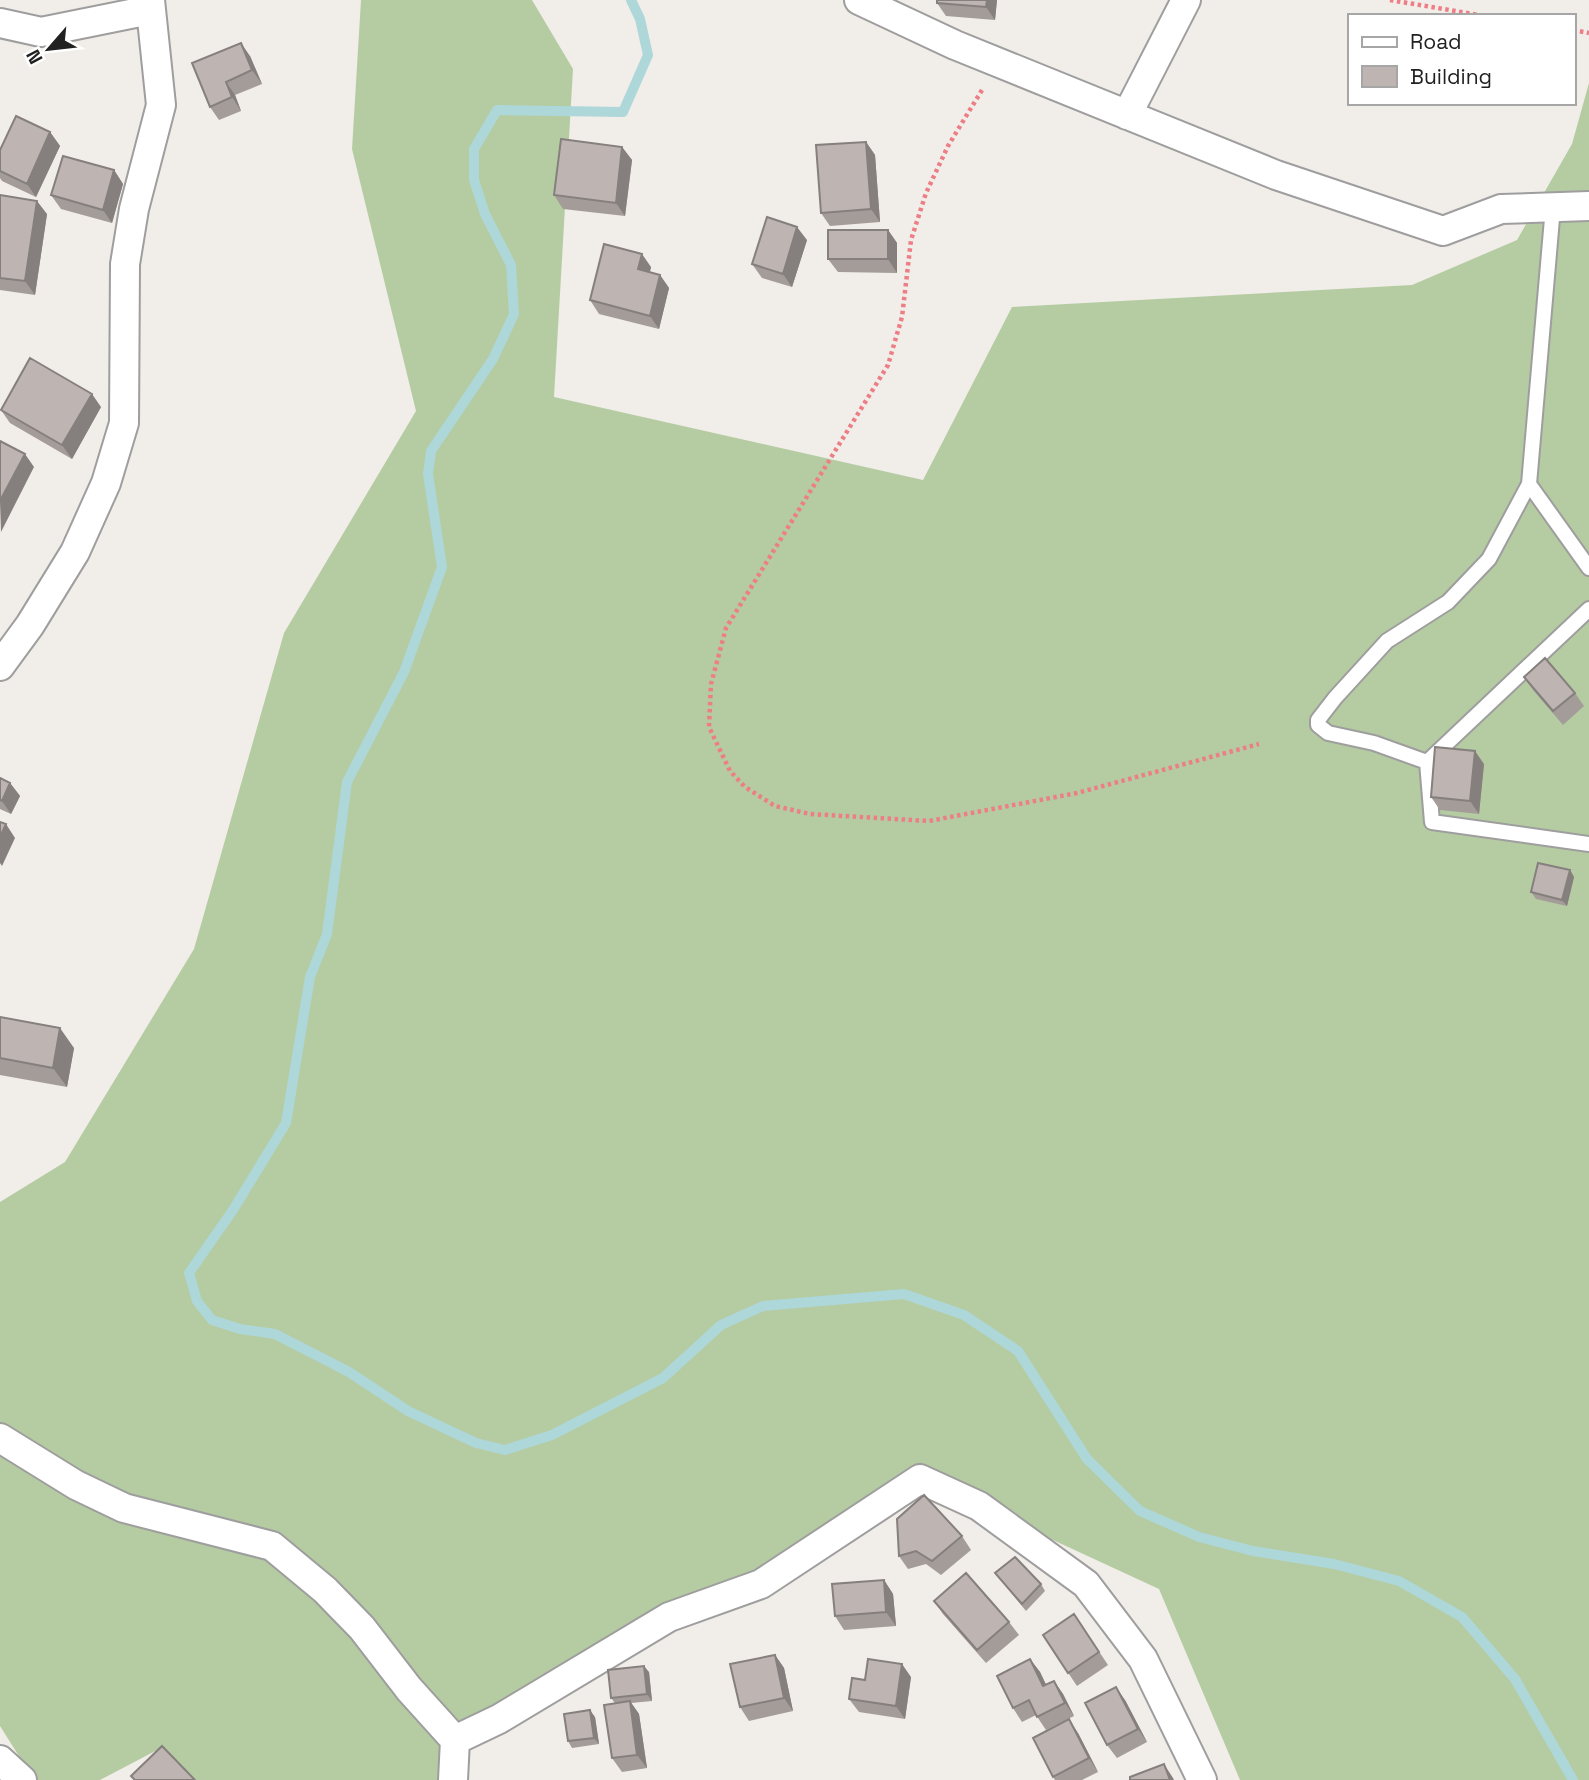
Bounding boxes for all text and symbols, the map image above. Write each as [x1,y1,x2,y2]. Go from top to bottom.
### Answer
north arrow [14,14,84,84]
legend [1348,14,1575,105]
text: Road [1410,28,1462,55]
text: N [20,45,48,68]
text: Building [1410,63,1492,90]

